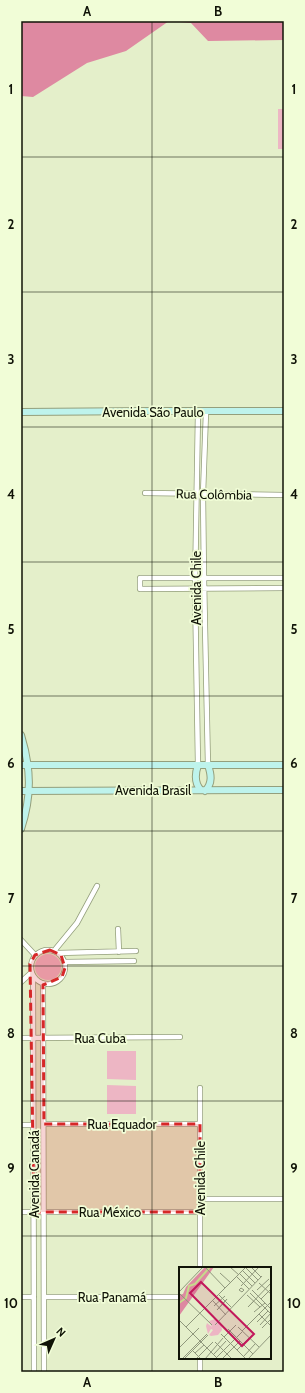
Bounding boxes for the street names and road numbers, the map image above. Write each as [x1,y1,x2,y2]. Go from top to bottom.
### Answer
street label: Avenida São Paulo [102,404,204,420]
street label: Rua Colômbia [176,485,253,503]
street label: Avenida Chile [188,550,204,625]
street label: Avenida Brasil [115,782,191,798]
street label: Rua Cuba [74,1030,127,1046]
street label: Rua Equador [87,1116,158,1132]
street label: Avenida Canadá [26,1129,42,1218]
street label: Avenida Chile [192,1140,208,1215]
street label: Rua México [79,1204,141,1220]
street label: Rua Panamá [78,1289,147,1305]

